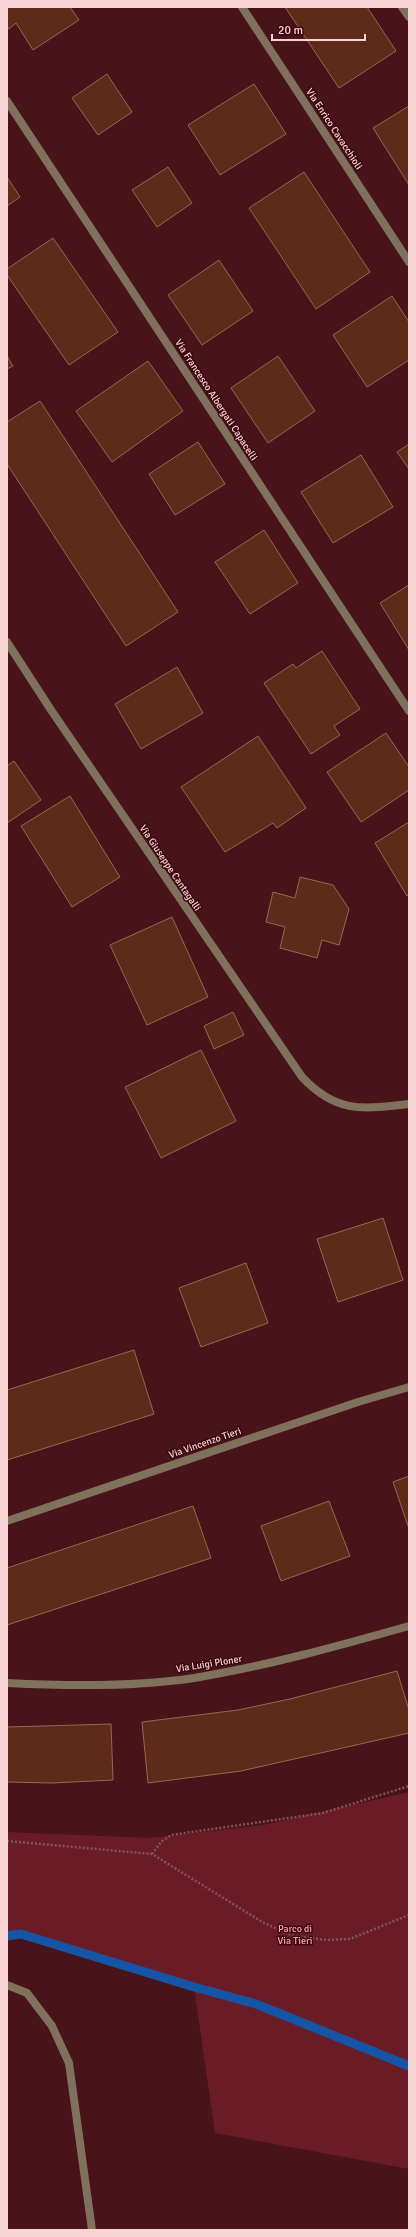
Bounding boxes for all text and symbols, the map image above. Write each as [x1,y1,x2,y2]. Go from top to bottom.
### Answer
scale bar [272,16,365,42]
text: 20 m [278,23,303,38]
street label: Via Enrico Cavacchioli [303,86,365,172]
street label: Via Francesco Albergati Capacelli [172,337,260,463]
street label: Via Giuseppe Cantagalli [137,823,203,913]
street label: Via Vincenzo Tieri [167,1425,243,1461]
street label: Via Luigi Ploner [175,1653,243,1675]
park label: Parco di Via Tieri [278,1923,312,1947]

